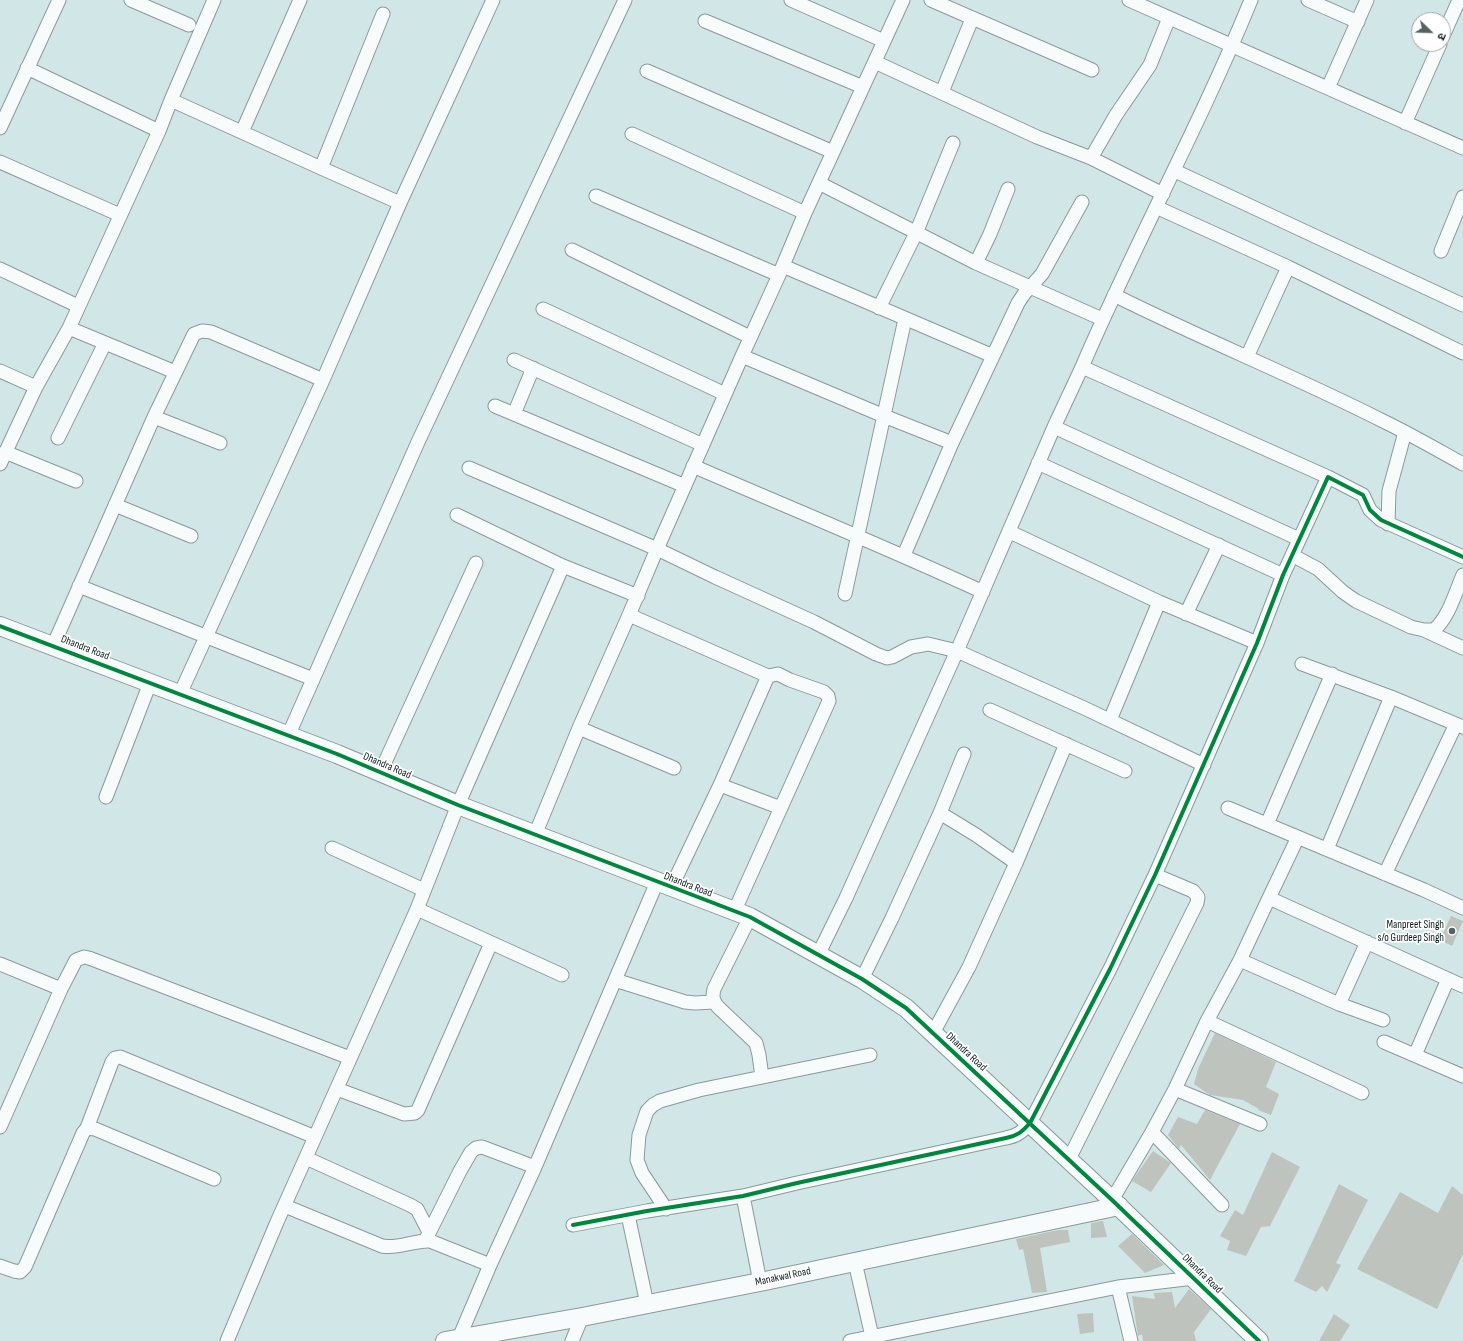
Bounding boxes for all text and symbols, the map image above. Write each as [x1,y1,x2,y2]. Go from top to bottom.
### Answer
north arrow [1411,12,1451,52]
text: उ [1434,31,1449,42]
street label: Dhandra Road [59,633,111,663]
street label: Dhandra Road [361,750,413,782]
street label: Dhandra Road [662,870,714,900]
place label: Manpreet Singh s/o Gurdeep Singh [1378,918,1444,944]
marker: Manpreet Singh s/o Gurdeep Singh [1447,926,1457,936]
street label: Dhandra Road [943,1030,989,1074]
street label: Dhandra Road [1179,1252,1225,1296]
street label: Manakwal Road [754,1265,812,1289]

